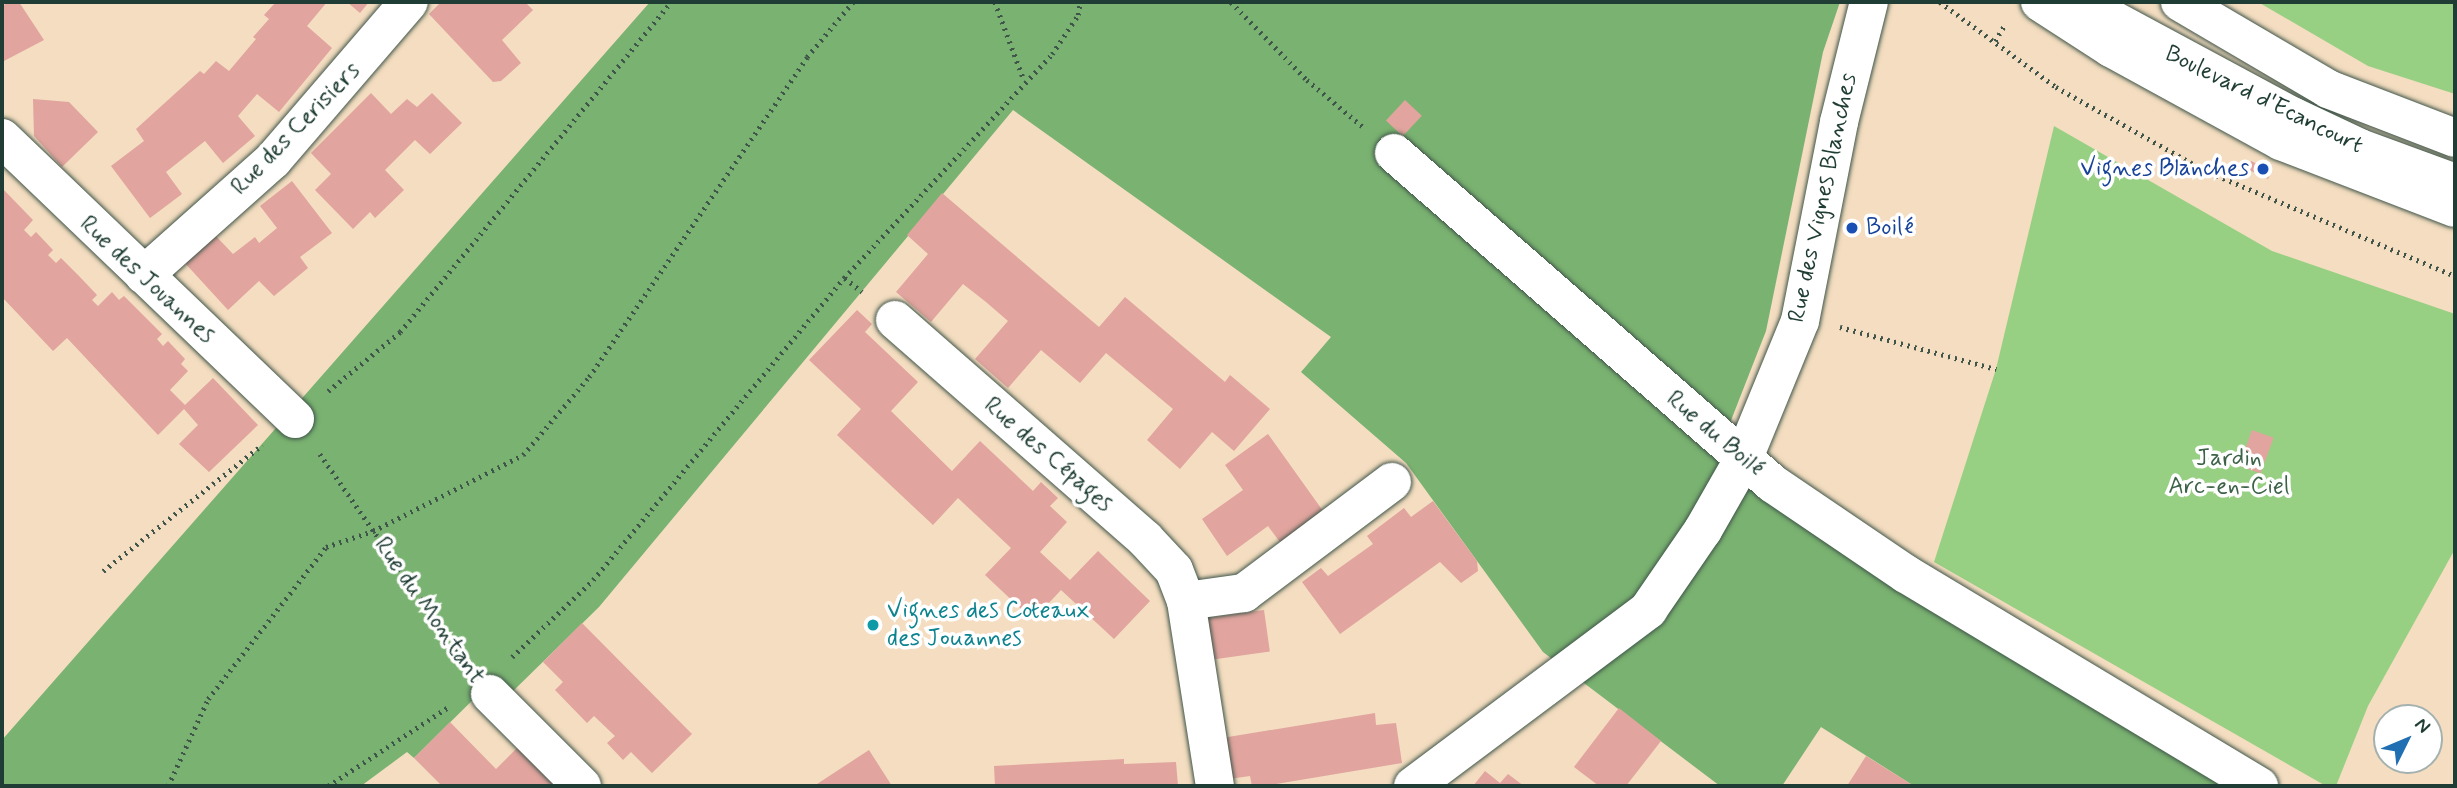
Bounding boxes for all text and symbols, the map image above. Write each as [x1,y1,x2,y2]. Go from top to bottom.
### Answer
street label: Boulevard d'Ecancourt [2161,40,2367,160]
street label: Rue des Cerisiers [225,56,367,202]
street label: Rue des Vignes Blanches [1782,68,1864,328]
place label: Vignes Blanches [2072,155,2249,183]
marker: Vignes Blanches [2255,161,2271,177]
street label: Rue des Jouannes [73,210,221,350]
place label: Boilé [1866,214,1914,242]
marker: Boilé [1844,220,1860,236]
street label: Rue du Boilé [1661,385,1769,483]
street label: Rue des Cépages [977,391,1119,519]
park label: Jardin Arc-en-Ciel [2168,445,2290,501]
street label: Rue du Montant [372,538,486,684]
place label: Vignes des Coteaux des Jouannes [887,597,1090,653]
marker: Vignes des Coteaux des Jouannes [865,617,881,633]
north arrow [2373,704,2443,774]
text: N [2409,713,2436,739]

